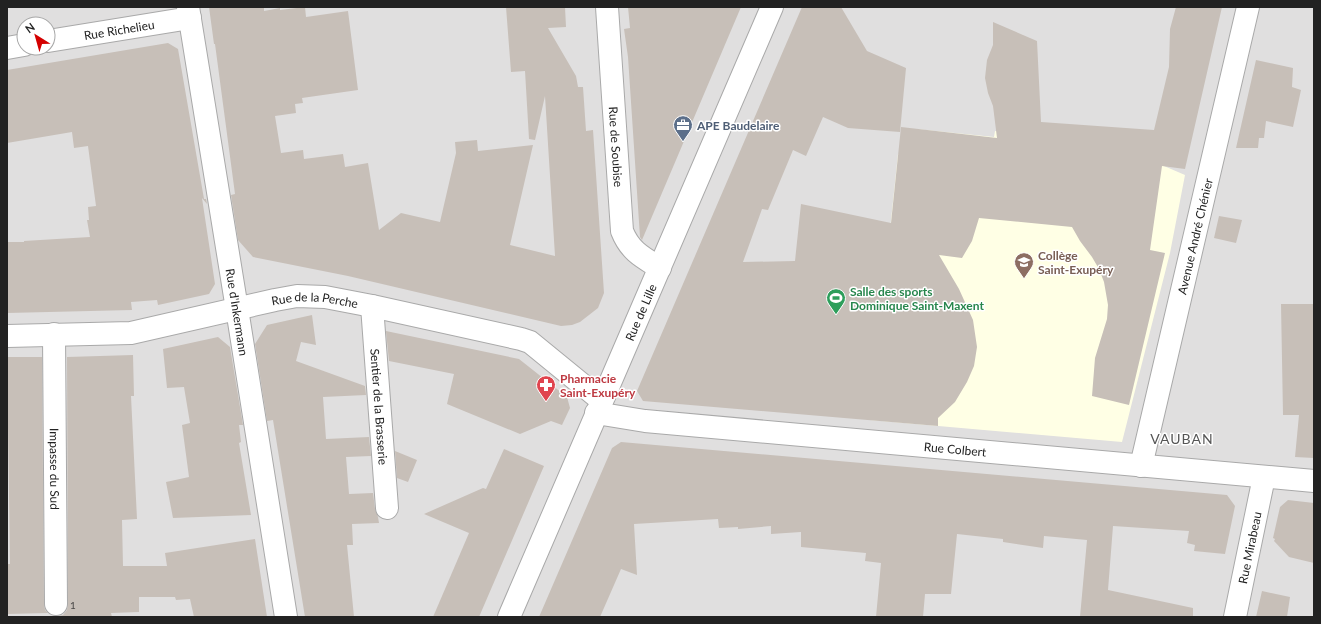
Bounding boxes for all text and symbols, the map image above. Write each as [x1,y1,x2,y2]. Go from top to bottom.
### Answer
north arrow [16,16,56,56]
street label: Rue Richelieu [83,16,155,43]
text: N [22,20,37,35]
street label: Rue de Soubise [606,106,627,187]
office icon: APE Baudelaire [672,114,694,142]
place label: APE Baudelaire [696,118,780,133]
street label: Avenue André Chénier [1174,176,1216,296]
place label: Collège Saint-Exupéry [1038,248,1114,277]
school or university icon: Collège Saint-Exupéry [1013,251,1035,279]
street label: Rue d'Inkermann [223,267,252,357]
street label: Rue de Lille [622,281,659,343]
place label: Salle des sports Dominique Saint-Maxent [850,284,984,313]
sports icon: Salle des sports Dominique Saint-Maxent [825,287,847,315]
street label: Rue de la Perche [270,288,359,311]
street label: Sentier de la Brasserie [368,348,391,465]
place label: Pharmacie Saint-Exupéry [560,371,636,400]
pharmacy icon: Pharmacie Saint-Exupéry [535,374,557,402]
street label: Impasse du Sud [47,428,63,510]
district label: VAUBAN [1150,430,1214,447]
street label: Rue Colbert [923,439,988,459]
street label: Rue Mirabeau [1235,510,1264,585]
house number: 1 [70,599,76,611]

